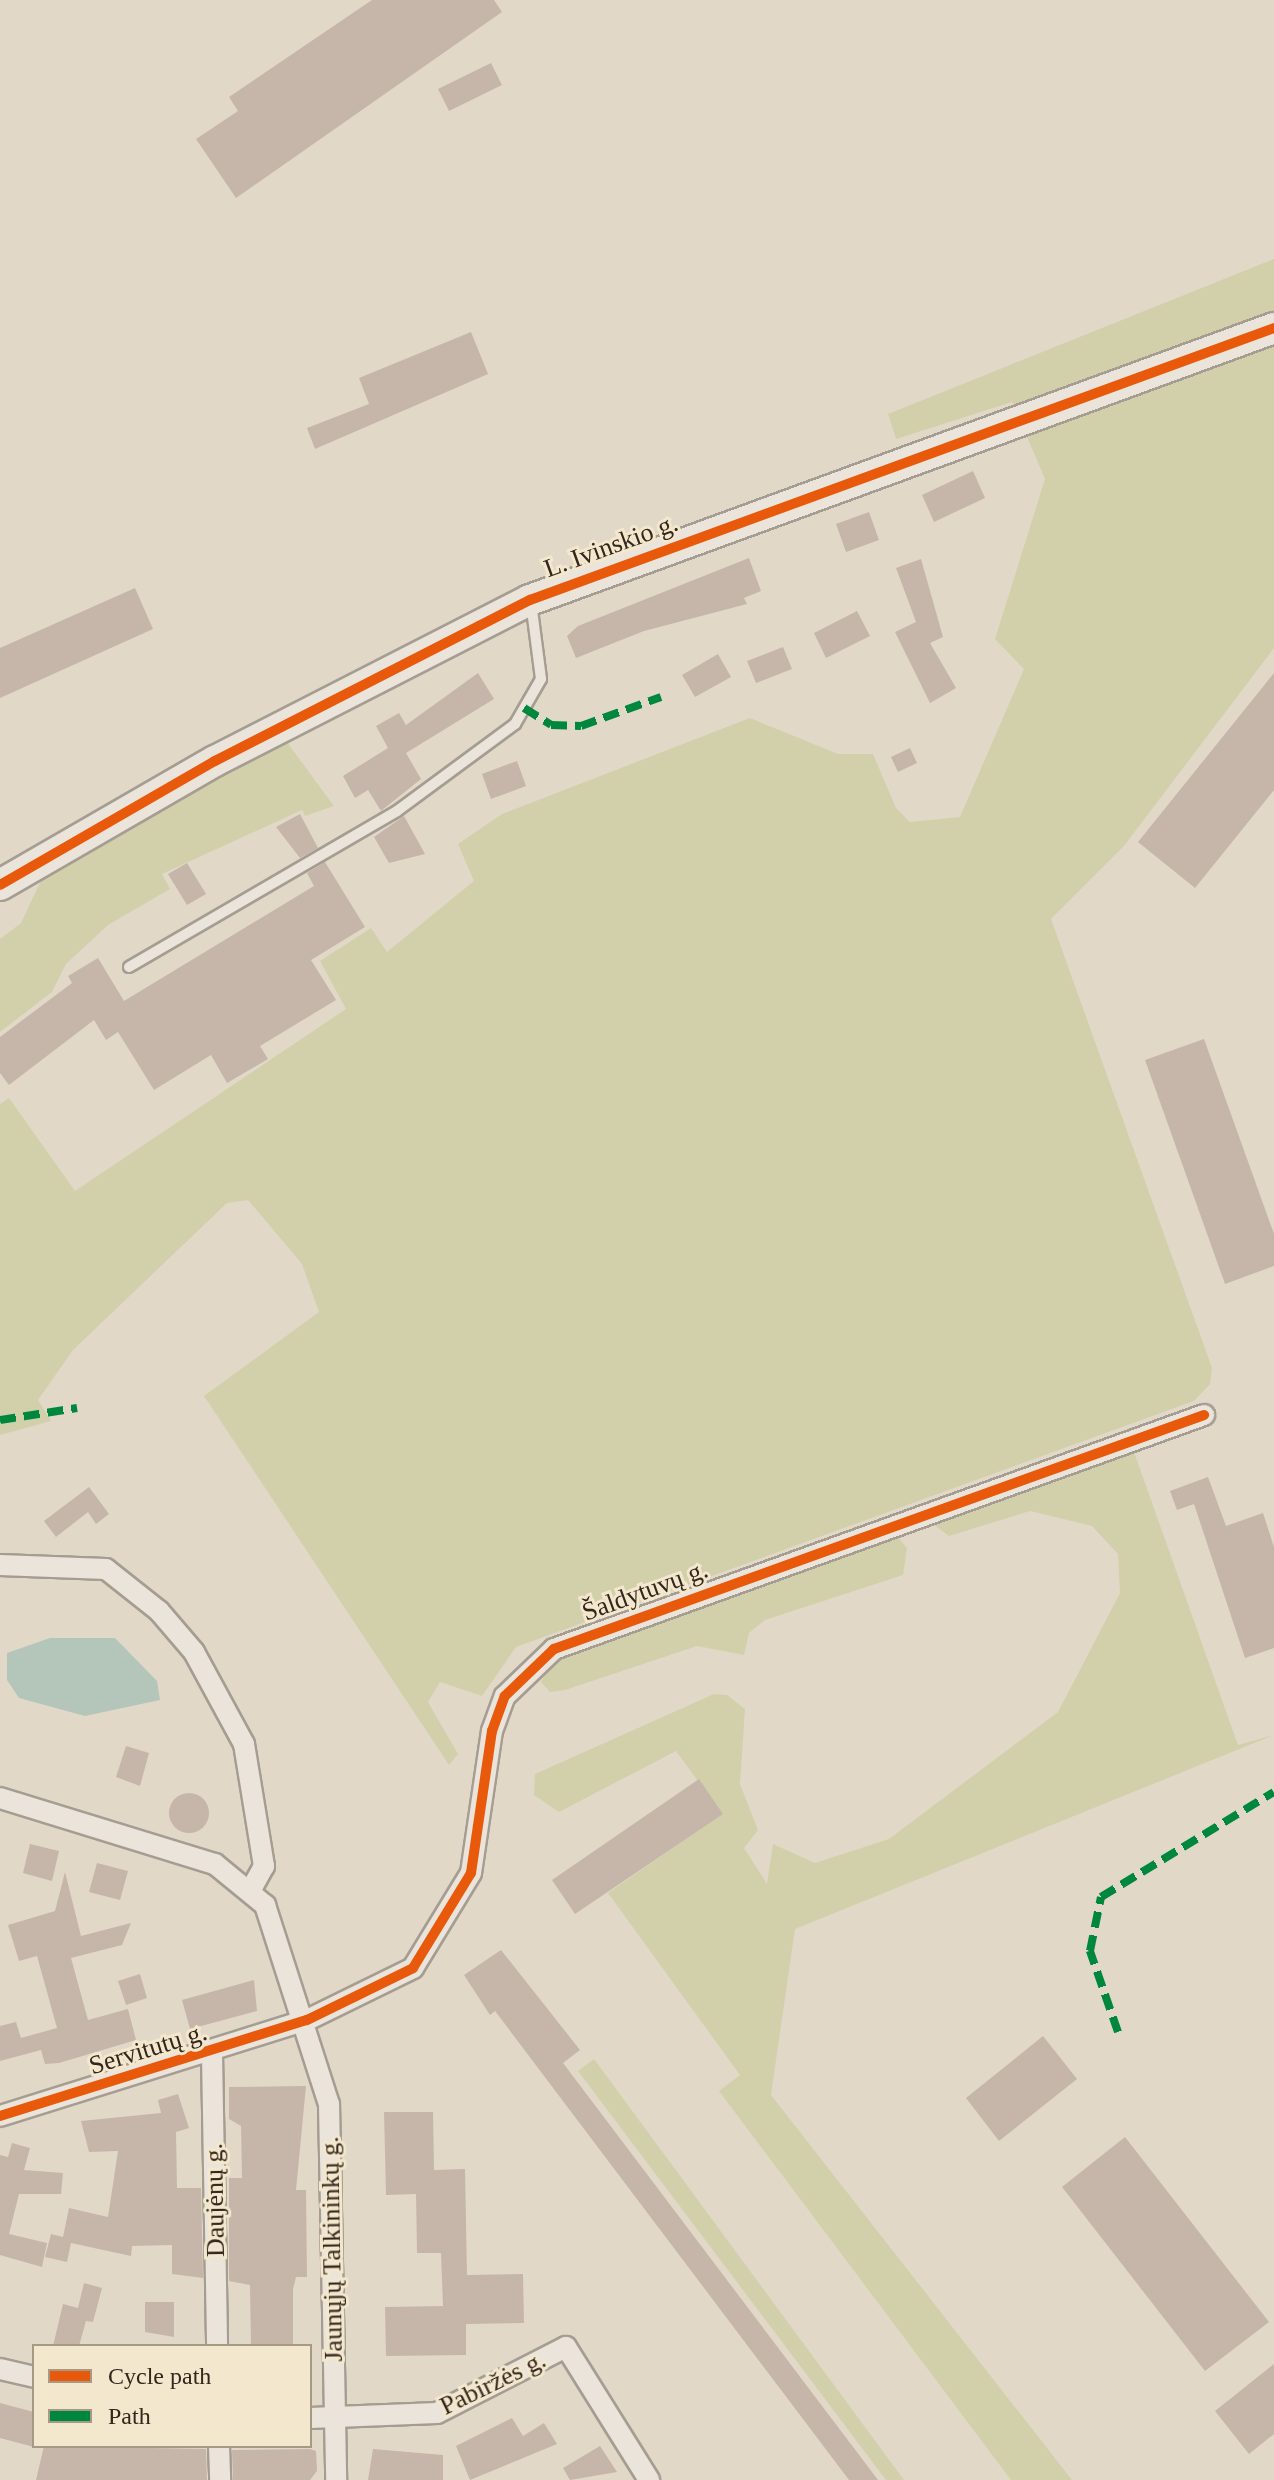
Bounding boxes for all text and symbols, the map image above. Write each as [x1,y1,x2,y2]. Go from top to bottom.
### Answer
street label: L. Ivinskio g. [540,507,682,585]
street label: Šaldytuvų g. [578,1554,712,1628]
street label: Servitutų g. [85,2016,211,2082]
street label: Jaunųjų Talkininkų g. [314,2136,350,2362]
street label: Daujėnų g. [198,2143,232,2257]
legend [32,2344,312,2448]
street label: Pabiržės g. [435,2344,551,2422]
text: Cycle path [108,2363,211,2389]
text: Path [108,2403,151,2429]

